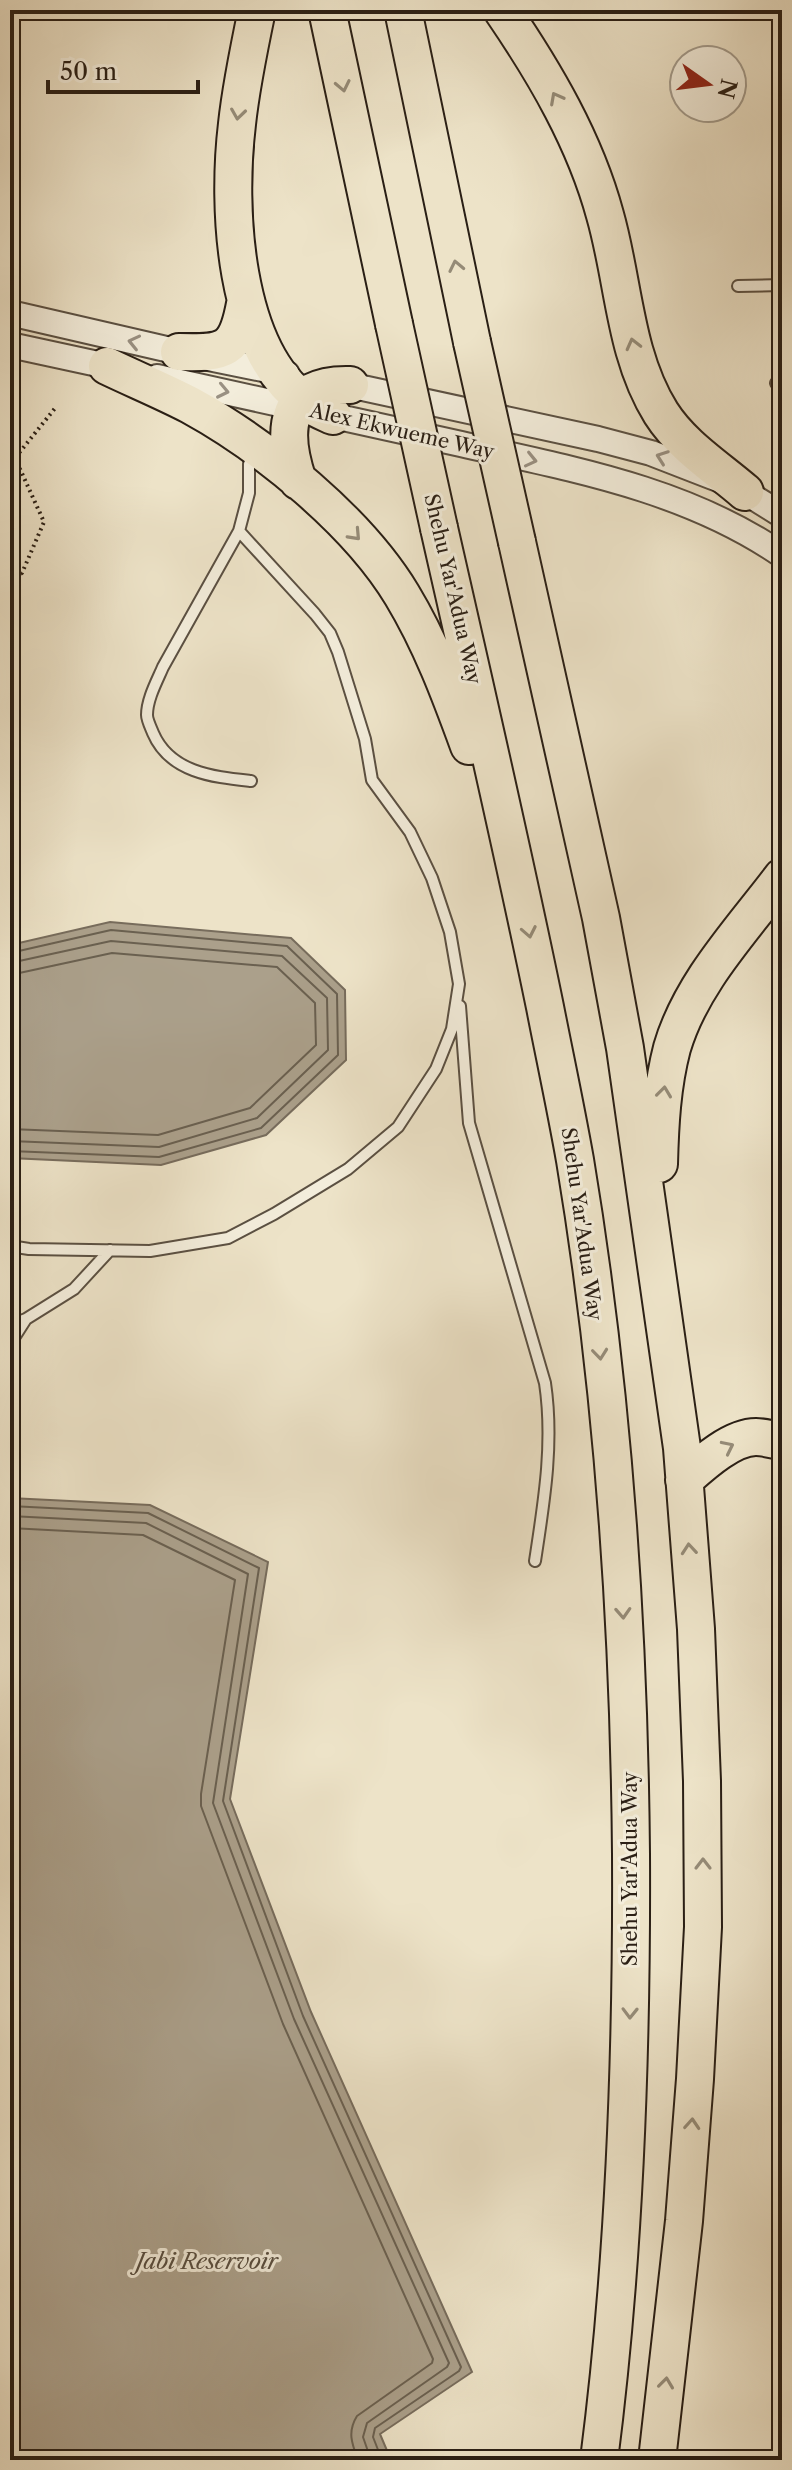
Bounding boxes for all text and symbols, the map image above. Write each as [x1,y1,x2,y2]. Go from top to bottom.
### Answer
scale bar [48,44,198,94]
north arrow [668,44,748,124]
text: 50 m [60,57,117,86]
text: N [712,76,742,101]
one-way arrow [334,79,351,93]
one-way arrow [550,92,566,106]
one-way arrow [230,108,247,121]
one-way arrow [448,259,465,273]
one-way arrow [128,334,142,351]
one-way arrow [626,338,643,352]
one-way arrow [216,382,229,399]
street label: Alex Ekwueme Way [306,398,497,464]
one-way arrow [524,451,538,468]
one-way arrow [656,451,670,467]
street label: Shehu Yar'Adua Way [419,491,487,687]
one-way arrow [345,525,359,540]
one-way arrow [520,925,537,939]
one-way arrow [655,1085,672,1098]
street label: Shehu Yar'Adua Way [557,1126,608,1323]
one-way arrow [592,1348,609,1361]
one-way arrow [720,1442,735,1457]
one-way arrow [681,1542,698,1555]
one-way arrow [614,1607,631,1620]
street label: Shehu Yar'Adua Way [618,1771,642,1966]
one-way arrow [694,1857,711,1870]
one-way arrow [621,2007,639,2020]
one-way arrow [683,2117,700,2130]
water label: Jabi Reservoir [130,2248,280,2275]
one-way arrow [657,2376,674,2389]

